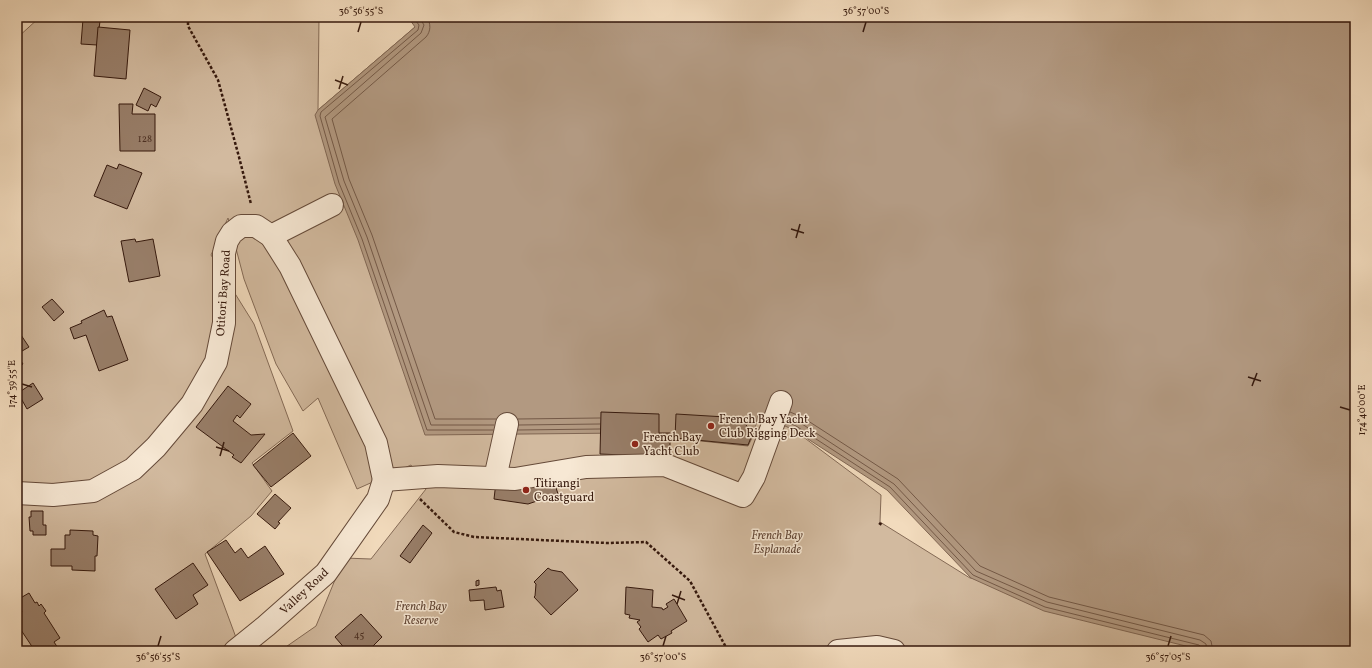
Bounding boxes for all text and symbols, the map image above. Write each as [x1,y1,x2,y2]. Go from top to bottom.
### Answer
text: 36°56'55"S [339,4,383,18]
text: 36°57'00"S [843,4,889,18]
house number: 128 [138,132,152,146]
street label: Otitori Bay Road [213,249,235,337]
text: 174°39'55"E [5,360,19,408]
text: 174°40'00"E [1355,384,1369,436]
place label: French Bay Yacht Club Rigging Deck [719,412,816,442]
marker: French Bay Yacht Club Rigging Deck [706,421,716,431]
place label: French Bay Yacht Club [643,430,702,460]
marker: French Bay Yacht Club [630,439,640,449]
place label: Titirangi Coastguard [534,476,594,506]
marker: Titirangi Coastguard [521,485,531,495]
park label: French Bay Esplanade [751,528,803,558]
street label: Valley Road [277,565,333,619]
park label: French Bay Reserve [395,599,447,629]
house number: 45 [354,628,364,642]
text: 36°56'55"S [136,650,180,664]
text: 36°57'00"S [640,650,686,664]
text: 36°57'05"S [1145,650,1191,664]

